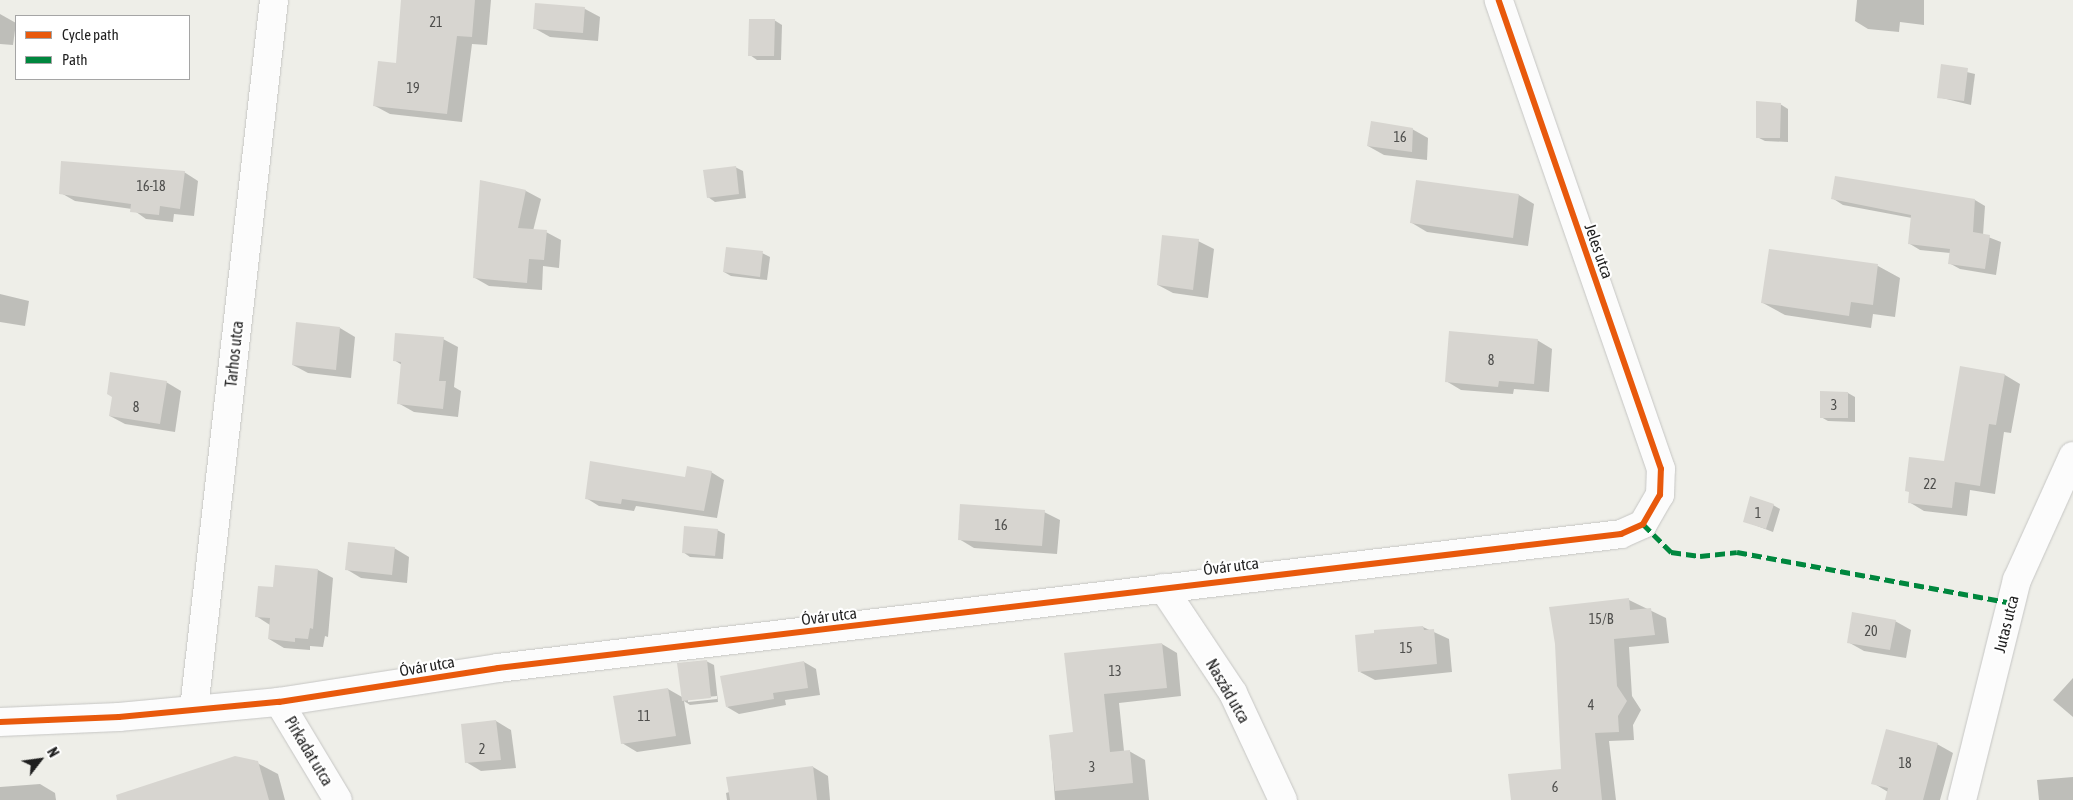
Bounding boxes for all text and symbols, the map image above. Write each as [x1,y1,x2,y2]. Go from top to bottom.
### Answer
house number: 21 [429,14,443,30]
legend [15,15,190,80]
text: Cycle path [62,26,119,43]
text: Path [62,51,88,68]
house number: 19 [406,80,420,96]
house number: 16 [1393,129,1407,145]
house number: 16-18 [136,178,166,194]
street label: Jeles utca [1581,221,1617,281]
street label: Tarhos utca [221,320,247,388]
house number: 8 [1488,352,1494,368]
house number: 3 [1831,397,1837,413]
house number: 8 [133,399,139,415]
house number: 22 [1923,476,1937,492]
house number: 1 [1755,505,1761,521]
house number: 16 [994,517,1008,533]
street label: Óvár utca [1202,553,1260,579]
street label: Jutas utca [1990,593,2022,655]
street label: Óvár utca [800,603,858,629]
house number: 15/B [1589,611,1613,627]
house number: 20 [1864,623,1878,639]
house number: 15 [1399,640,1413,656]
street label: Óvár utca [398,652,456,680]
street label: Naszád utca [1202,655,1254,727]
house number: 13 [1108,663,1122,679]
house number: 4 [1588,697,1594,713]
house number: 11 [637,708,651,724]
street label: Pirkadat utca [281,713,337,789]
north arrow [15,735,65,785]
house number: 2 [479,741,485,757]
text: N [44,745,62,760]
house number: 18 [1898,755,1912,771]
house number: 3 [1089,759,1095,775]
house number: 6 [1552,779,1558,795]

